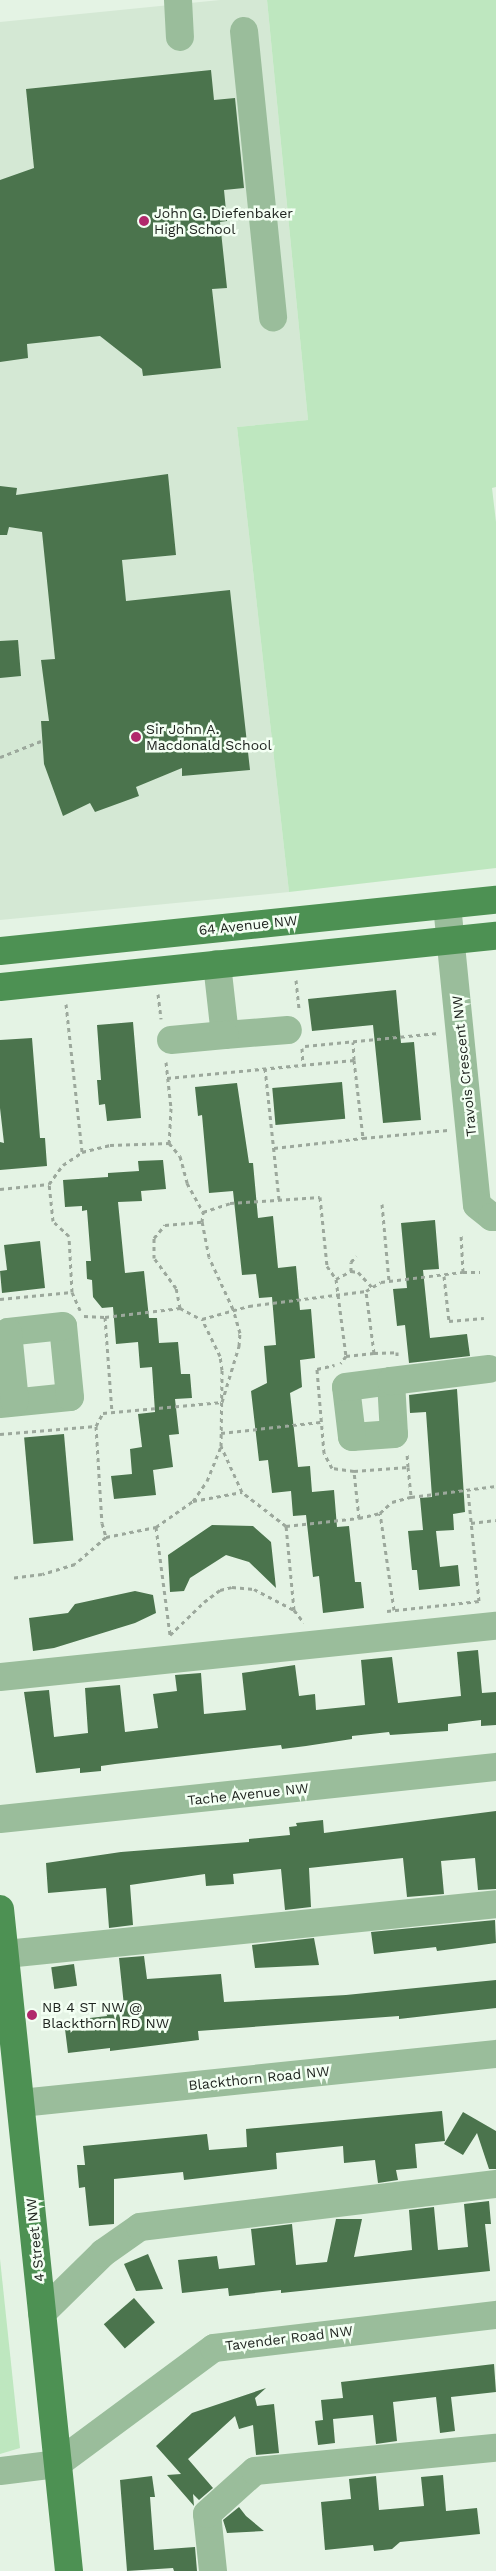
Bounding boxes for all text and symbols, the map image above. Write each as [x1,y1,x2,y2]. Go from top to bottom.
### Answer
place label: John G. Diefenbaker High School [154,205,293,238]
marker: John G. Diefenbaker High School [138,215,150,227]
place label: Sir John A. Macdonald School [146,721,272,754]
marker: Sir John A. Macdonald School [130,731,142,743]
street label: 64 Avenue NW [197,911,299,939]
street label: Travois Crescent NW [448,995,480,1137]
street label: Tache Avenue NW [186,1779,310,1809]
place label: NB 4 ST NW @ Blackthorn RD NW [42,1999,169,2031]
marker: NB 4 ST NW @ Blackthorn RD NW [26,2009,38,2021]
street label: Blackthorn Road NW [188,2062,330,2094]
street label: 4 Street NW [22,2197,48,2283]
street label: Tavender Road NW [224,2322,354,2354]

